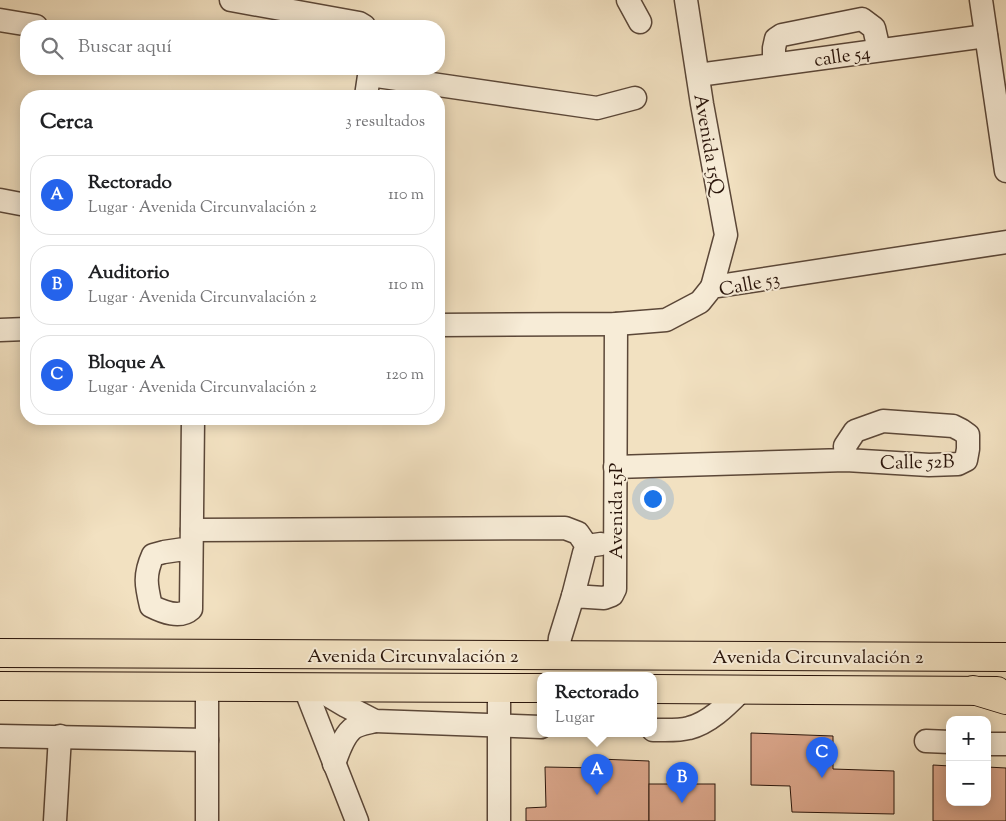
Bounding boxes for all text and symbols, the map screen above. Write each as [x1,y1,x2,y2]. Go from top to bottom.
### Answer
search box [20,20,445,75]
icon: search [38,34,66,62]
text: Buscar aquí [78,34,172,61]
street label: calle 54 [812,40,873,75]
street label: Avenida 15Q [685,92,730,199]
text: Cerca [40,108,93,138]
text: 3 resultados [345,111,425,134]
text: Rectorado [88,170,172,197]
text: A [51,184,64,207]
text: 110 m [388,184,424,207]
text: Lugar · Avenida Circunvalación 2 [88,197,317,220]
text: Auditorio [88,260,169,287]
street label: Calle 53 [717,266,782,305]
text: B [52,274,62,297]
text: 110 m [388,274,424,297]
text: Lugar · Avenida Circunvalación 2 [88,287,317,310]
text: Bloque A [88,350,165,377]
text: C [51,364,63,387]
text: 120 m [386,364,424,387]
text: Lugar · Avenida Circunvalación 2 [88,377,317,400]
street label: Calle 52B [880,449,955,478]
street label: Avenida 15P [604,463,631,559]
your location [640,486,666,512]
street label: Avenida Circunvalación 2 [307,644,519,671]
street label: Avenida Circunvalación 2 [712,645,924,672]
popup [537,672,657,737]
text: Rectorado [555,680,639,707]
text: Lugar [555,707,595,730]
map controls [946,716,991,806]
button: + [946,716,991,761]
pin: C [806,737,838,778]
pin: A [581,754,613,795]
button: − [946,761,991,806]
pin: B [666,762,698,803]

